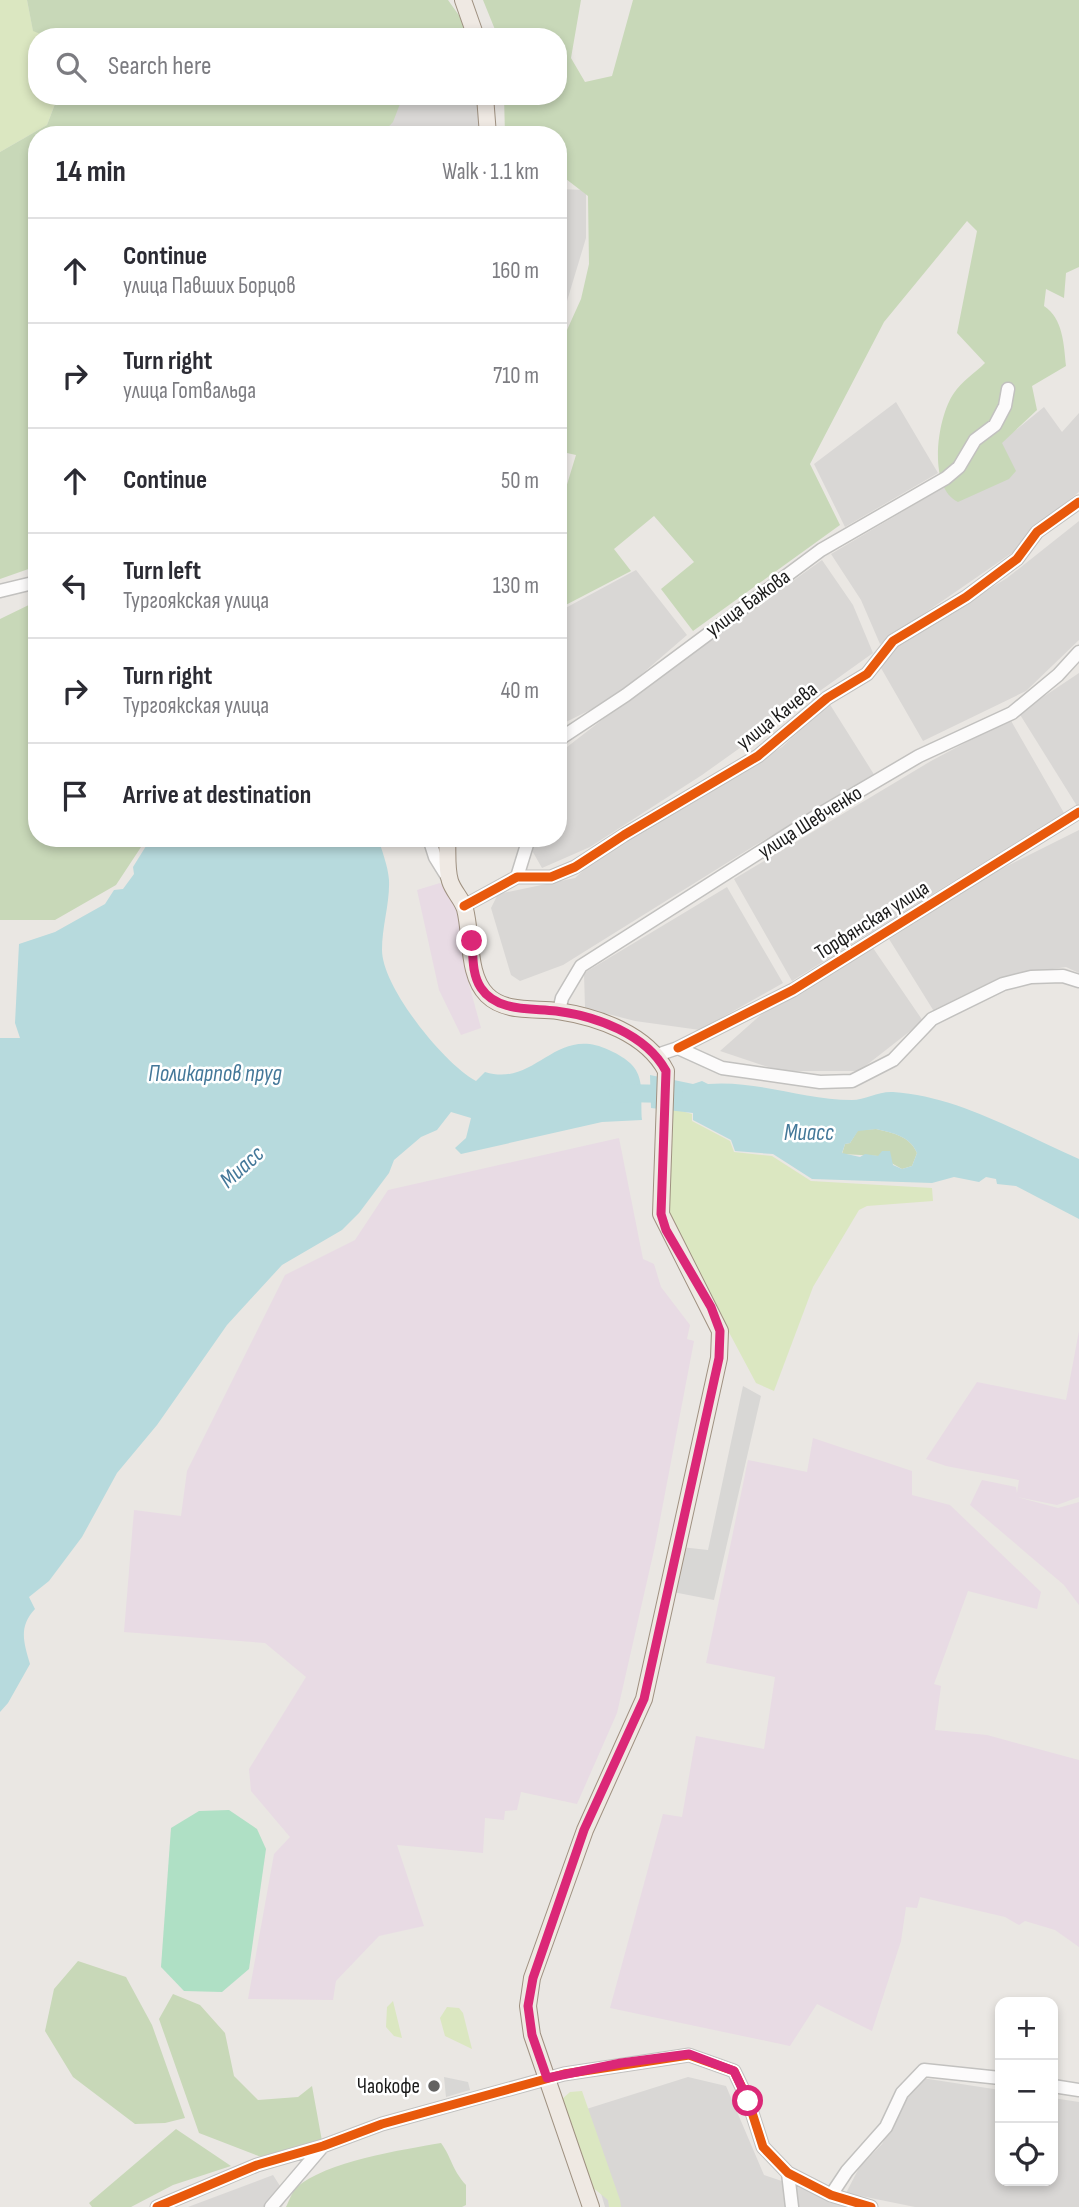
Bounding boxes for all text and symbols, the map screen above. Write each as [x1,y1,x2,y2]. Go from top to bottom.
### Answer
search box [28,28,567,105]
icon: search [52,48,90,86]
text: Search here [108,51,211,82]
text: 14 min [56,154,126,190]
text: Walk · 1.1 km [442,158,539,186]
text: Continue [123,241,207,272]
icon: ahead [56,252,94,290]
text: 160 m [492,257,539,285]
text: улица Павших Борцов [123,272,296,300]
text: Turn right [123,346,212,377]
icon: right [56,357,94,395]
text: 710 m [493,362,539,390]
text: улица Готвальда [123,377,256,405]
icon: ahead [56,462,94,500]
text: Continue [123,465,207,496]
text: 50 m [501,467,539,495]
text: Turn left [123,556,201,587]
street label: улица Бажова [701,564,795,642]
icon: left [56,567,94,605]
text: 130 m [493,572,539,600]
text: Тургоякская улица [123,587,269,615]
text: Turn right [123,661,212,692]
icon: right [56,672,94,710]
text: 40 m [501,677,539,705]
street label: улица Качева [732,677,822,755]
text: Тургоякская улица [123,692,269,720]
icon: arrive [56,777,94,815]
text: Arrive at destination [123,780,311,811]
street label: улица Шевченко [753,780,867,864]
street label: Торфянская улица [810,875,934,965]
route end [456,925,487,956]
water label: Поликарпов пруд [148,1060,282,1088]
water label: Миасс [784,1119,834,1147]
water label: Миасс [214,1140,270,1194]
map controls [995,1997,1058,2186]
button: + [995,1997,1058,2060]
button: − [995,2060,1058,2123]
place label: Чаокофе [357,2074,420,2099]
marker: Чаокофе [426,2078,442,2094]
route start [732,2085,763,2116]
button: locate [995,2123,1058,2186]

